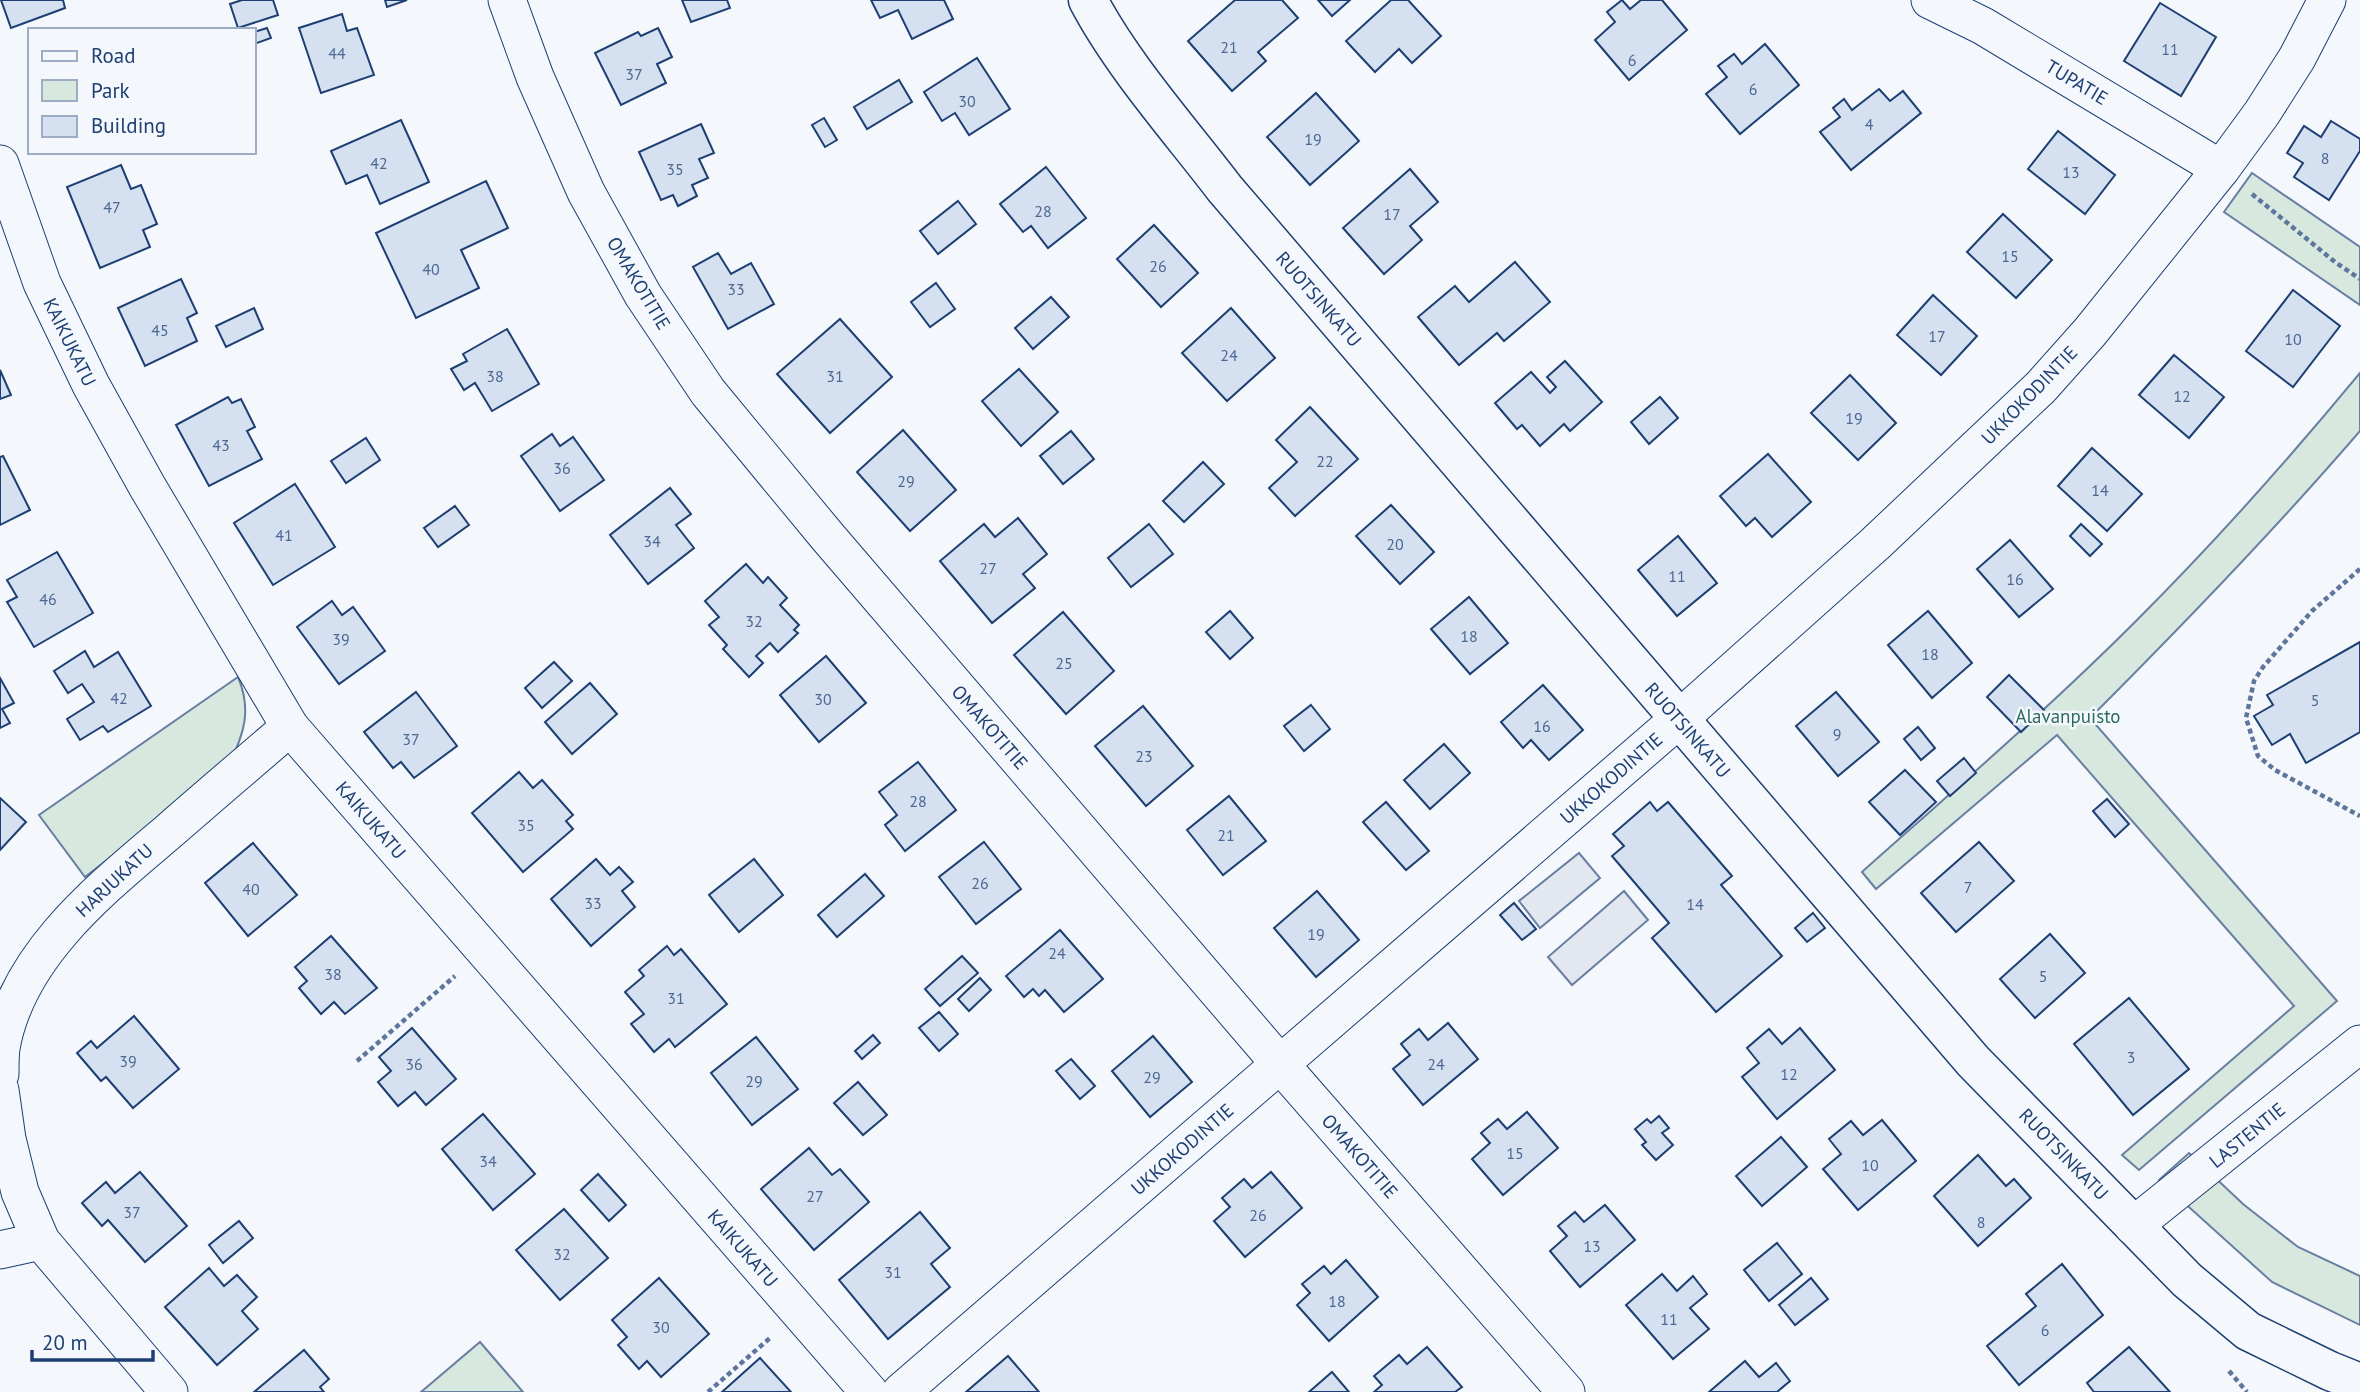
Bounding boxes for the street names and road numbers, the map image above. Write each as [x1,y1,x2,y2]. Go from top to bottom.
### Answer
street label: TUPATIE [2041,54,2113,110]
street label: OMAKOTITIE [602,232,676,334]
street label: RUOTSINKATU [1271,246,1367,352]
street label: KAIKUKATU [38,294,102,390]
street label: UKKOKODINTIE [1976,341,2082,449]
street label: RUOTSINKATU [1640,677,1736,783]
street label: OMAKOTITIE [947,680,1033,774]
street label: UKKOKODINTIE [1555,727,1667,829]
street label: KAIKUKATU [331,776,411,864]
street label: HARJUKATU [70,838,158,922]
street label: LASTENTIE [2204,1097,2290,1173]
street label: UKKOKODINTIE [1126,1098,1238,1200]
street label: RUOTSINKATU [2014,1103,2114,1205]
street label: OMAKOTITIE [1317,1109,1403,1203]
street label: KAIKUKATU [703,1204,783,1292]

